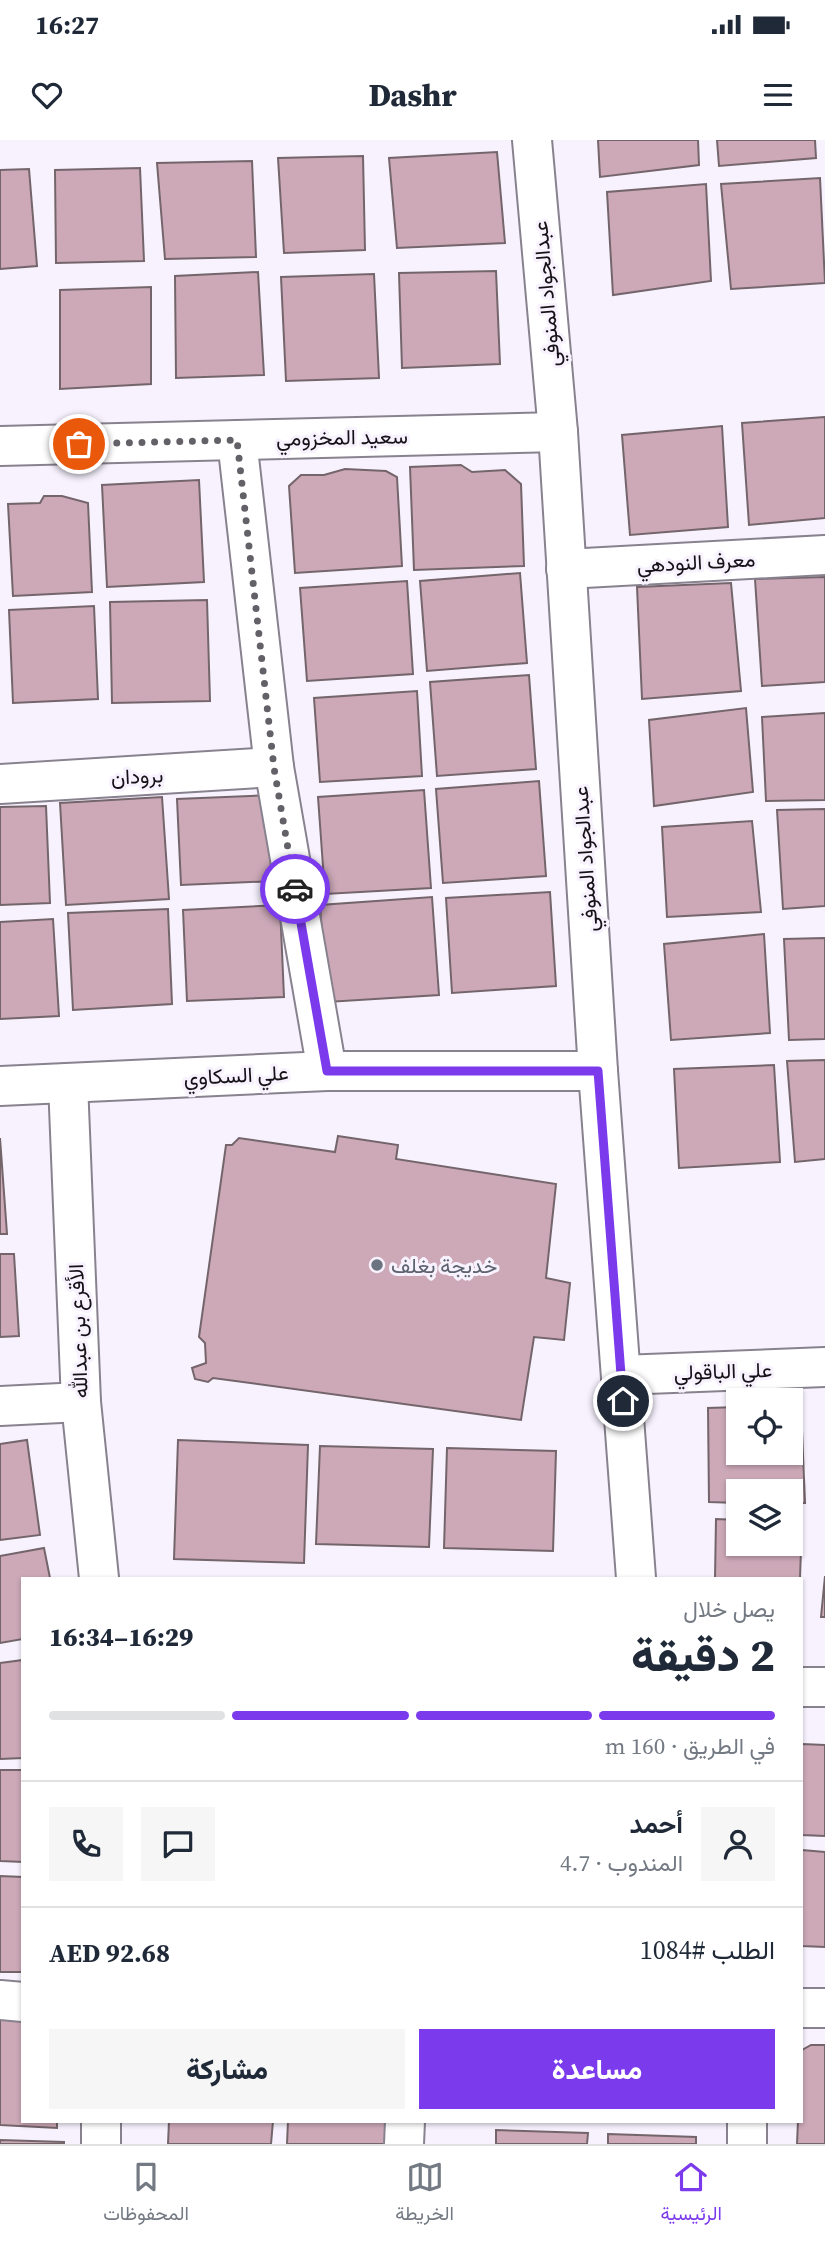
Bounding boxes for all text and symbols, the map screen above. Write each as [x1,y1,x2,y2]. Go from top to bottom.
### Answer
text: 16:27 [35,7,99,43]
text: Dashr [368,73,457,117]
icon: heart [28,76,66,114]
icon: menu [759,76,797,114]
street label: عبدالجواد المنوفي [525,220,570,368]
pin [49,414,109,474]
street label: سعيد المخزومي [276,421,408,456]
icon: bag [60,425,98,463]
street label: معرف النودهي [636,544,756,583]
street label: برودان [110,760,164,792]
street label: عبدالجواد المنوفي [565,785,608,933]
courier [260,854,330,924]
icon: car [276,870,314,908]
street label: علي السكاوي [183,1058,289,1095]
place label: خديجة بغلف [391,1251,497,1280]
marker: خديجة بغلف [369,1257,385,1273]
street label: الأقرع بن عبدالله [61,1263,95,1399]
street label: علي الباقولي [673,1355,773,1390]
pin [593,1371,653,1431]
icon: home [604,1382,642,1420]
map controls [726,1388,803,1556]
button: locate [726,1388,803,1465]
button: layers [726,1479,803,1556]
text: يصل خلال [683,1593,775,1625]
text: 16:29–16:34 [49,1619,193,1655]
text: 2 دقيقة [631,1623,775,1686]
text: في الطريق · 160 m [605,1730,775,1762]
text: أحمد [630,1806,683,1842]
button: phone [49,1807,123,1881]
button: chat [141,1807,215,1881]
button: person [701,1807,775,1881]
text: المندوب · 4.7 [560,1847,683,1879]
text: الطلب #1084 [640,1932,775,1968]
text: AED 92.68 [49,1935,170,1971]
button: مشاركة [49,2029,405,2109]
button: مساعدة [419,2029,775,2109]
tab: المحفوظات [103,2158,189,2230]
tab: الخريطة [395,2158,454,2230]
tab: الرئيسية [660,2158,722,2230]

